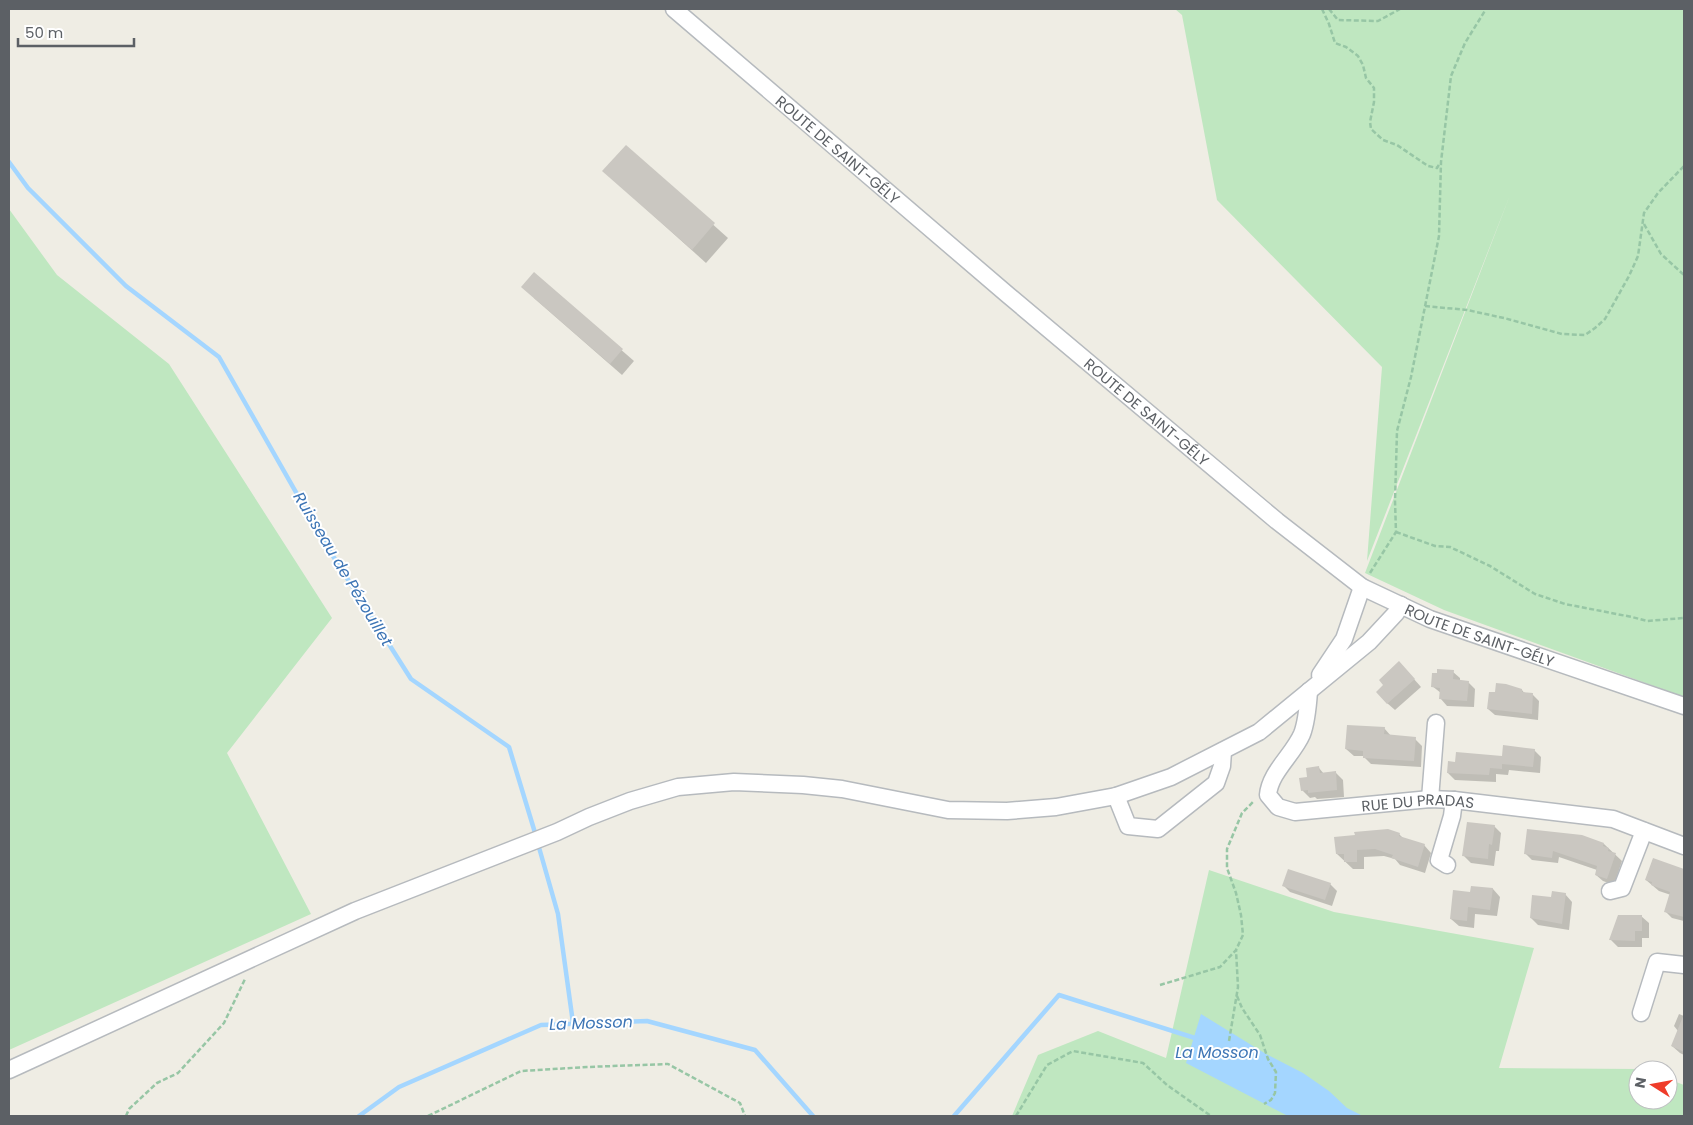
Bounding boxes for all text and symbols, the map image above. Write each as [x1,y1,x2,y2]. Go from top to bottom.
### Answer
scale bar [18,15,134,47]
text: 50 m [25,22,63,43]
street label: ROUTE DE SAINT-GÉLY [771,90,905,209]
street label: ROUTE DE SAINT-GÉLY [1080,353,1214,470]
water label: Ruisseau de Pézouillet [288,487,399,652]
street label: ROUTE DE SAINT-GÉLY [1402,598,1557,671]
street label: RUE DU PRADAS [1360,788,1475,816]
water label: La Mosson [549,1010,633,1036]
water label: La Mosson [1175,1041,1259,1064]
north arrow [1628,1060,1678,1110]
text: N [1629,1075,1651,1090]

